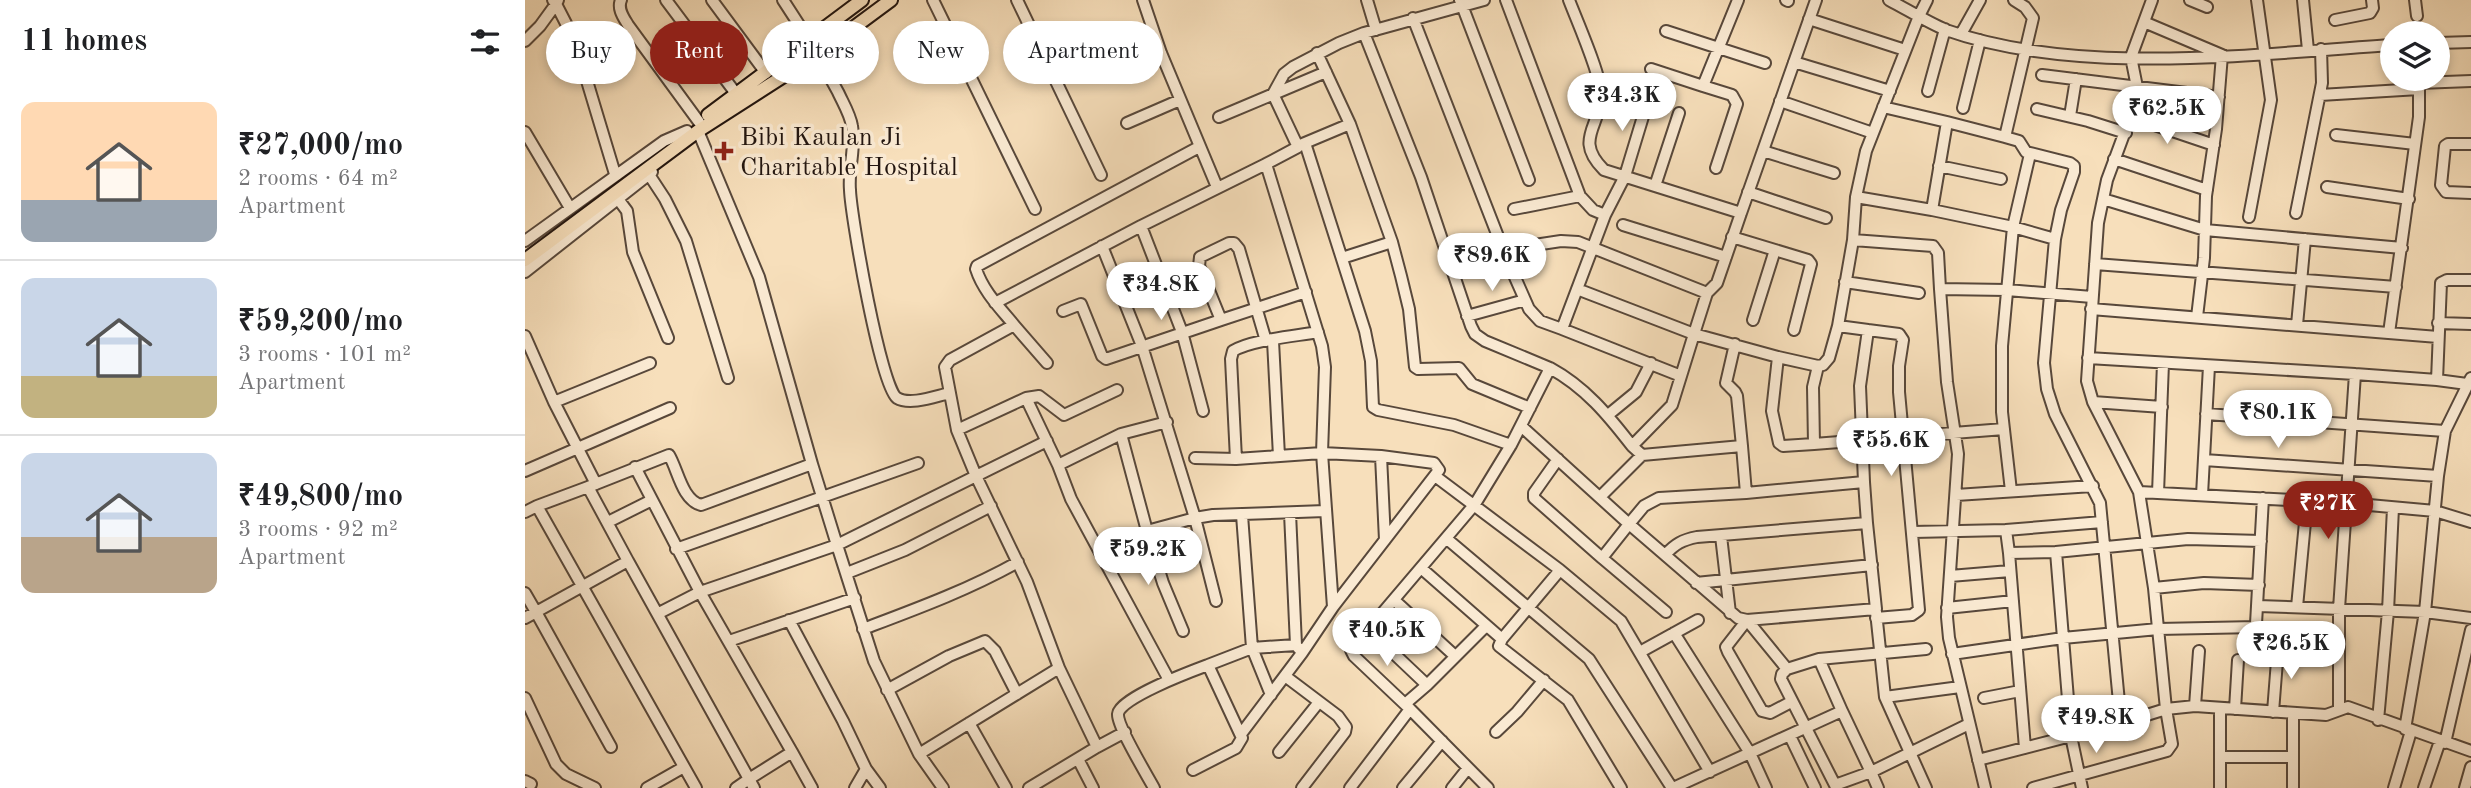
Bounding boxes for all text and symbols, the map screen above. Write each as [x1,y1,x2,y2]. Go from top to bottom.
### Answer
chip: Buy [546,21,636,84]
chip: Rent [650,21,748,84]
chip: Filters [762,21,879,84]
chip: New [893,21,989,84]
chip: Apartment [1003,21,1163,84]
map controls [2380,21,2450,91]
button: layers [2380,21,2450,91]
icon: filters [466,23,504,61]
text: 11 homes [21,27,147,57]
pin: ₹34.3K [1565,74,1679,133]
text: ₹34.3K [1583,84,1661,107]
pin: ₹62.5K [2110,86,2224,146]
text: ₹62.5K [2128,97,2206,120]
place label: Bibi Kaulan Ji Charitable Hospital [740,125,958,181]
icon: home [77,130,161,214]
text: ₹27,000/mo [238,131,403,161]
marker: Bibi Kaulan Ji Charitable Hospital [714,141,734,161]
text: 2 rooms · 64 m² [238,167,398,190]
text: Apartment [238,195,346,218]
pin: ₹89.6K [1435,233,1549,293]
text: ₹89.6K [1453,244,1531,267]
pin: ₹34.8K [1104,262,1218,322]
text: ₹34.8K [1122,273,1200,296]
icon: home [77,306,161,390]
text: ₹59,200/mo [238,307,403,337]
text: 3 rooms · 101 m² [238,343,411,366]
text: Apartment [238,371,346,394]
pin: ₹80.1K [2221,391,2335,450]
text: ₹80.1K [2239,401,2317,424]
pin: ₹55.6K [1834,419,1948,478]
text: ₹55.6K [1852,429,1930,452]
icon: home [77,481,161,565]
text: ₹49,800/mo [238,482,403,512]
pin: ₹27K [2287,482,2369,541]
text: ₹27K [2299,492,2357,515]
text: 3 rooms · 92 m² [238,518,398,541]
pin: ₹59.2K [1091,528,1205,587]
text: ₹59.2K [1109,538,1187,561]
text: Apartment [238,546,346,569]
pin: ₹40.5K [1330,608,1444,668]
text: ₹40.5K [1348,619,1426,642]
pin: ₹26.5K [2234,622,2348,681]
text: ₹26.5K [2252,632,2330,655]
pin: ₹49.8K [2039,696,2153,755]
text: ₹49.8K [2057,706,2135,729]

